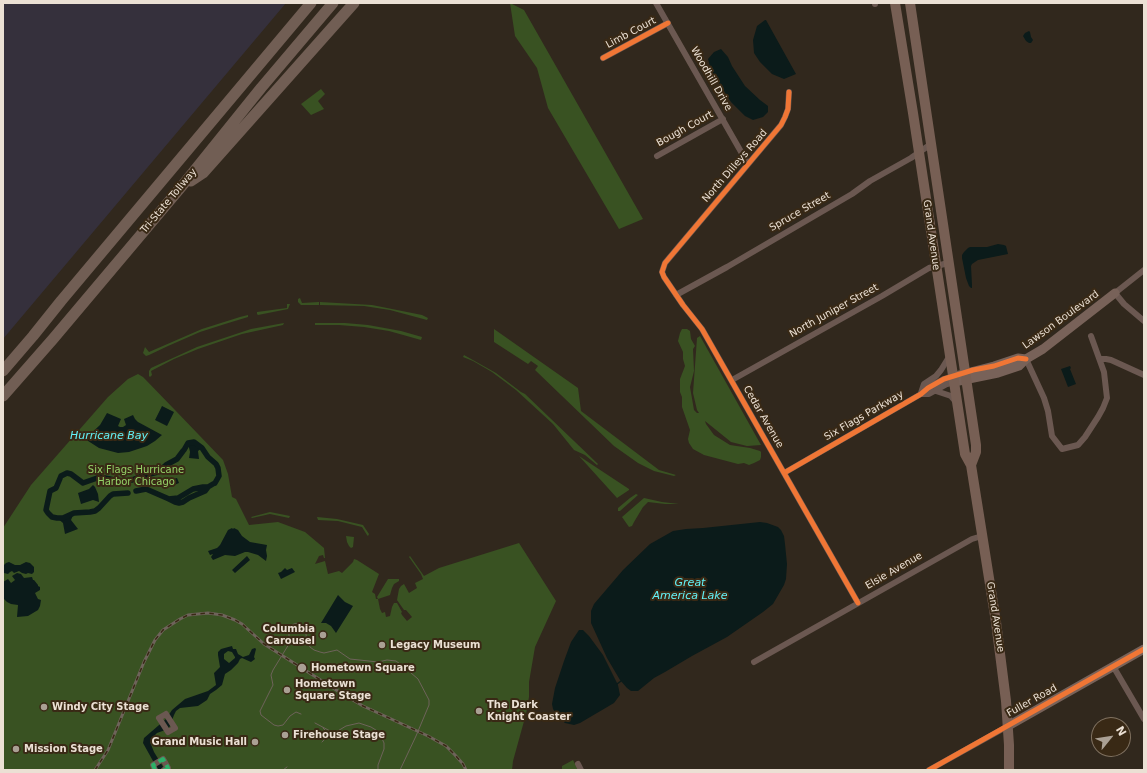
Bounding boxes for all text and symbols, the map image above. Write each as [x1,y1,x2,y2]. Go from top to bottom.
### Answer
street label: Limb Court [604,15,658,51]
street label: Woodhill Drive [688,45,734,113]
street label: Bough Court [655,109,715,149]
street label: North Dilleys Road [700,127,770,205]
street label: Tri-State Tollway [138,166,200,236]
street label: Spruce Street [767,190,833,234]
street label: Grand Avenue [920,199,942,271]
street label: North Juniper Street [787,282,881,340]
street label: Lawson Boulevard [1021,288,1101,352]
street label: Cedar Avenue [740,384,786,450]
street label: Six Flags Parkway [822,388,906,444]
water label: Hurricane Bay [70,429,148,443]
park label: Six Flags Hurricane Harbor Chicago [88,464,184,488]
street label: Elsie Avenue [863,550,925,592]
water label: Great America Lake [653,576,727,602]
street label: Grand Avenue [984,581,1006,653]
place label: Columbia Carousel [262,623,315,646]
marker: Columbia Carousel [318,630,328,640]
place label: Legacy Museum [390,639,480,651]
marker: Legacy Museum [377,640,387,650]
marker: Hometown Square [296,662,308,674]
place label: Hometown Square [311,662,415,674]
place label: Hometown Square Stage [295,678,371,702]
street label: Fuller Road [1005,682,1059,720]
marker: Hometown Square Stage [282,685,292,695]
place label: The Dark Knight Coaster [487,699,571,722]
place label: Windy City Stage [52,701,149,713]
marker: Windy City Stage [39,702,49,712]
marker: The Dark Knight Coaster [474,706,484,716]
north arrow [1091,717,1131,757]
text: N [1113,724,1129,738]
place label: Firehouse Stage [293,729,385,741]
marker: Firehouse Stage [280,730,290,740]
place label: Grand Music Hall [152,736,247,748]
marker: Grand Music Hall [250,737,260,747]
place label: Mission Stage [24,743,103,755]
marker: Mission Stage [11,744,21,754]

